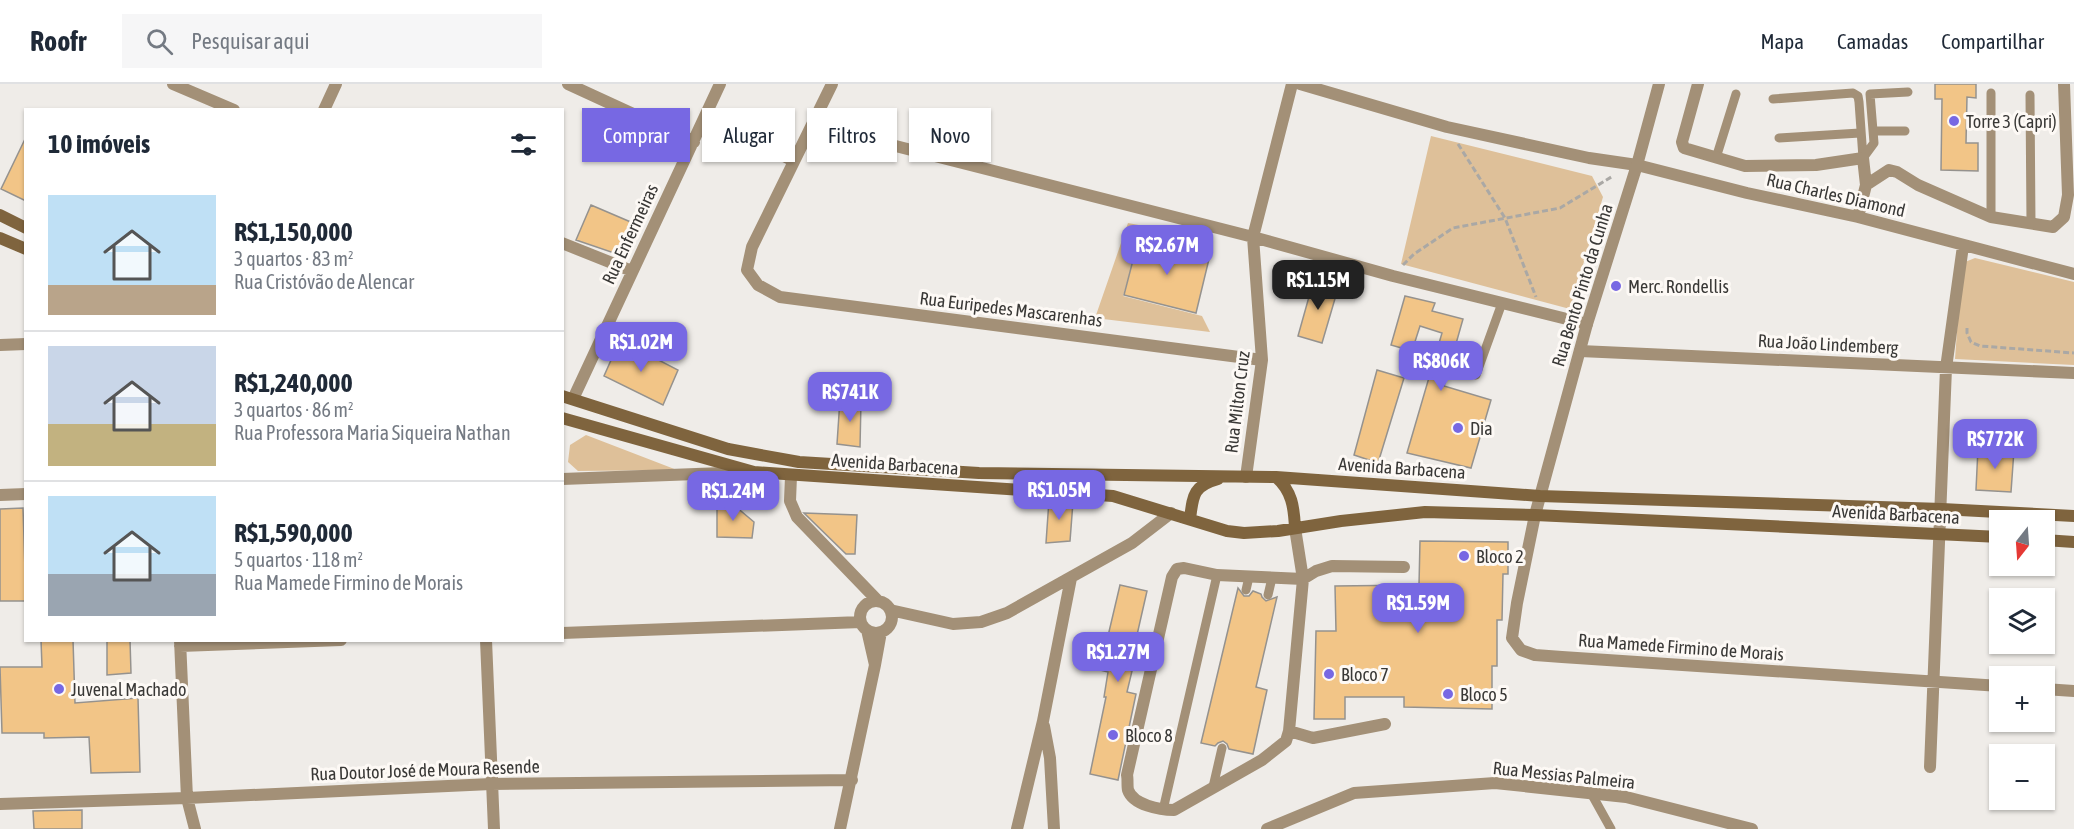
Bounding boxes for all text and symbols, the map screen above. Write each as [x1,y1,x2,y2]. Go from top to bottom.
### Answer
search box [122,14,542,68]
text: Roofr [30,25,86,57]
icon: search [143,25,176,58]
text: Pesquisar aqui [191,28,310,54]
text: Mapa [1760,29,1804,53]
text: Camadas [1837,29,1908,53]
text: Compartilhar [1941,29,2044,53]
chip: Comprar [582,108,690,162]
chip: Alugar [702,108,795,162]
chip: Filtros [807,108,897,162]
chip: Novo [909,108,991,162]
place label: Torre 3 (Capri) [1966,111,2057,132]
marker: Torre 3 (Capri) [1947,114,1961,128]
icon: filters [507,128,540,161]
text: 10 imóveis [48,129,150,159]
street label: Rua Charles Diamond [1765,169,1907,221]
street label: Rua Enfermeiras [598,180,662,288]
street label: Rua Bento Pinto da Cunha [1547,201,1617,369]
text: R$1,150,000 [234,217,353,247]
icon: home [96,219,168,291]
pin: R$2.67M [1112,225,1222,276]
text: R$2.67M [1135,233,1199,256]
text: 3 quartos · 83 m² [234,247,354,270]
pin: R$1.15M [1263,260,1373,311]
text: R$1.15M [1286,268,1350,291]
text: Rua Cristóvão de Alencar [234,270,414,293]
place label: Merc. Rondellis [1628,276,1729,297]
marker: Merc. Rondellis [1609,279,1623,293]
street label: Rua Euripedes Mascarenhas [918,287,1104,331]
pin: R$1.02M [586,322,696,373]
text: R$1.02M [609,330,673,353]
street label: Rua João Lindemberg [1757,330,1899,358]
pin: R$806K [1392,341,1490,392]
street label: Rua Milton Cruz [1220,349,1254,454]
text: R$806K [1413,349,1469,372]
text: R$1,240,000 [234,368,353,398]
icon: home [96,370,168,442]
pin: R$741K [801,372,899,423]
text: R$741K [822,380,878,403]
text: 3 quartos · 86 m² [234,398,354,421]
place label: Dia [1470,418,1493,439]
pin: R$772K [1946,419,2044,470]
text: Rua Professora Maria Siqueira Nathan [234,421,511,444]
marker: Dia [1451,421,1465,435]
text: R$772K [1967,427,2023,450]
street label: Avenida Barbacena [831,449,959,479]
street label: Avenida Barbacena [1338,453,1466,483]
pin: R$1.05M [1004,470,1114,521]
pin: R$1.24M [678,471,788,522]
text: R$1.05M [1027,478,1091,501]
text: R$1.24M [701,479,765,502]
street label: Avenida Barbacena [1832,500,1960,528]
north arrow [1989,510,2055,576]
map controls [1989,510,2055,810]
text: R$1,590,000 [234,518,353,548]
icon: home [96,520,168,592]
place label: Bloco 2 [1476,546,1524,567]
text: 5 quartos · 118 m² [234,548,363,571]
marker: Bloco 2 [1457,549,1471,563]
text: Rua Mamede Firmino de Morais [234,571,463,594]
pin: R$1.59M [1363,583,1473,634]
button: layers [1989,588,2055,654]
text: R$1.59M [1386,591,1450,614]
street label: Rua Mamede Firmino de Morais [1577,629,1785,665]
pin: R$1.27M [1063,632,1173,683]
text: R$1.27M [1086,640,1150,663]
place label: Bloco 7 [1341,664,1389,685]
button: + [1989,666,2055,732]
marker: Bloco 7 [1322,667,1336,681]
place label: Juvenal Machado [71,679,186,700]
marker: Juvenal Machado [52,682,66,696]
place label: Bloco 5 [1460,684,1508,705]
marker: Bloco 5 [1441,687,1455,701]
place label: Bloco 8 [1125,725,1173,746]
marker: Bloco 8 [1106,728,1120,742]
button: − [1989,744,2055,810]
street label: Rua Doutor José de Moura Resende [310,756,540,784]
street label: Rua Messias Palmeira [1492,757,1636,793]

